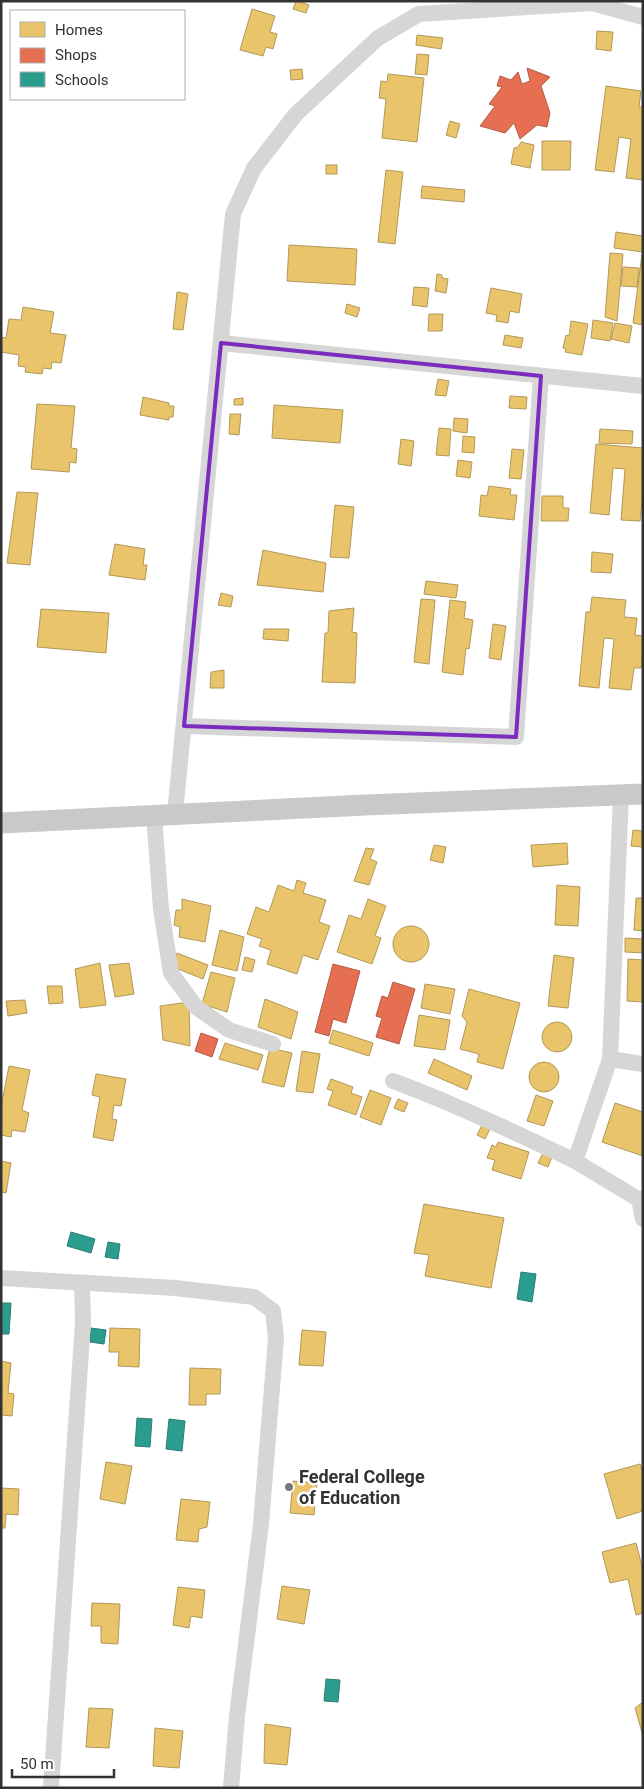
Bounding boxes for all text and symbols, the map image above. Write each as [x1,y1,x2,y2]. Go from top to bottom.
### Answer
legend [10,10,185,100]
text: Homes [55,21,103,39]
text: Shops [55,46,97,64]
text: Schools [55,71,109,89]
place label: Federal College of Education [299,1466,425,1508]
marker: Federal College of Education [283,1481,295,1493]
scale bar [12,1746,115,1778]
text: 50 m [20,1755,54,1773]

